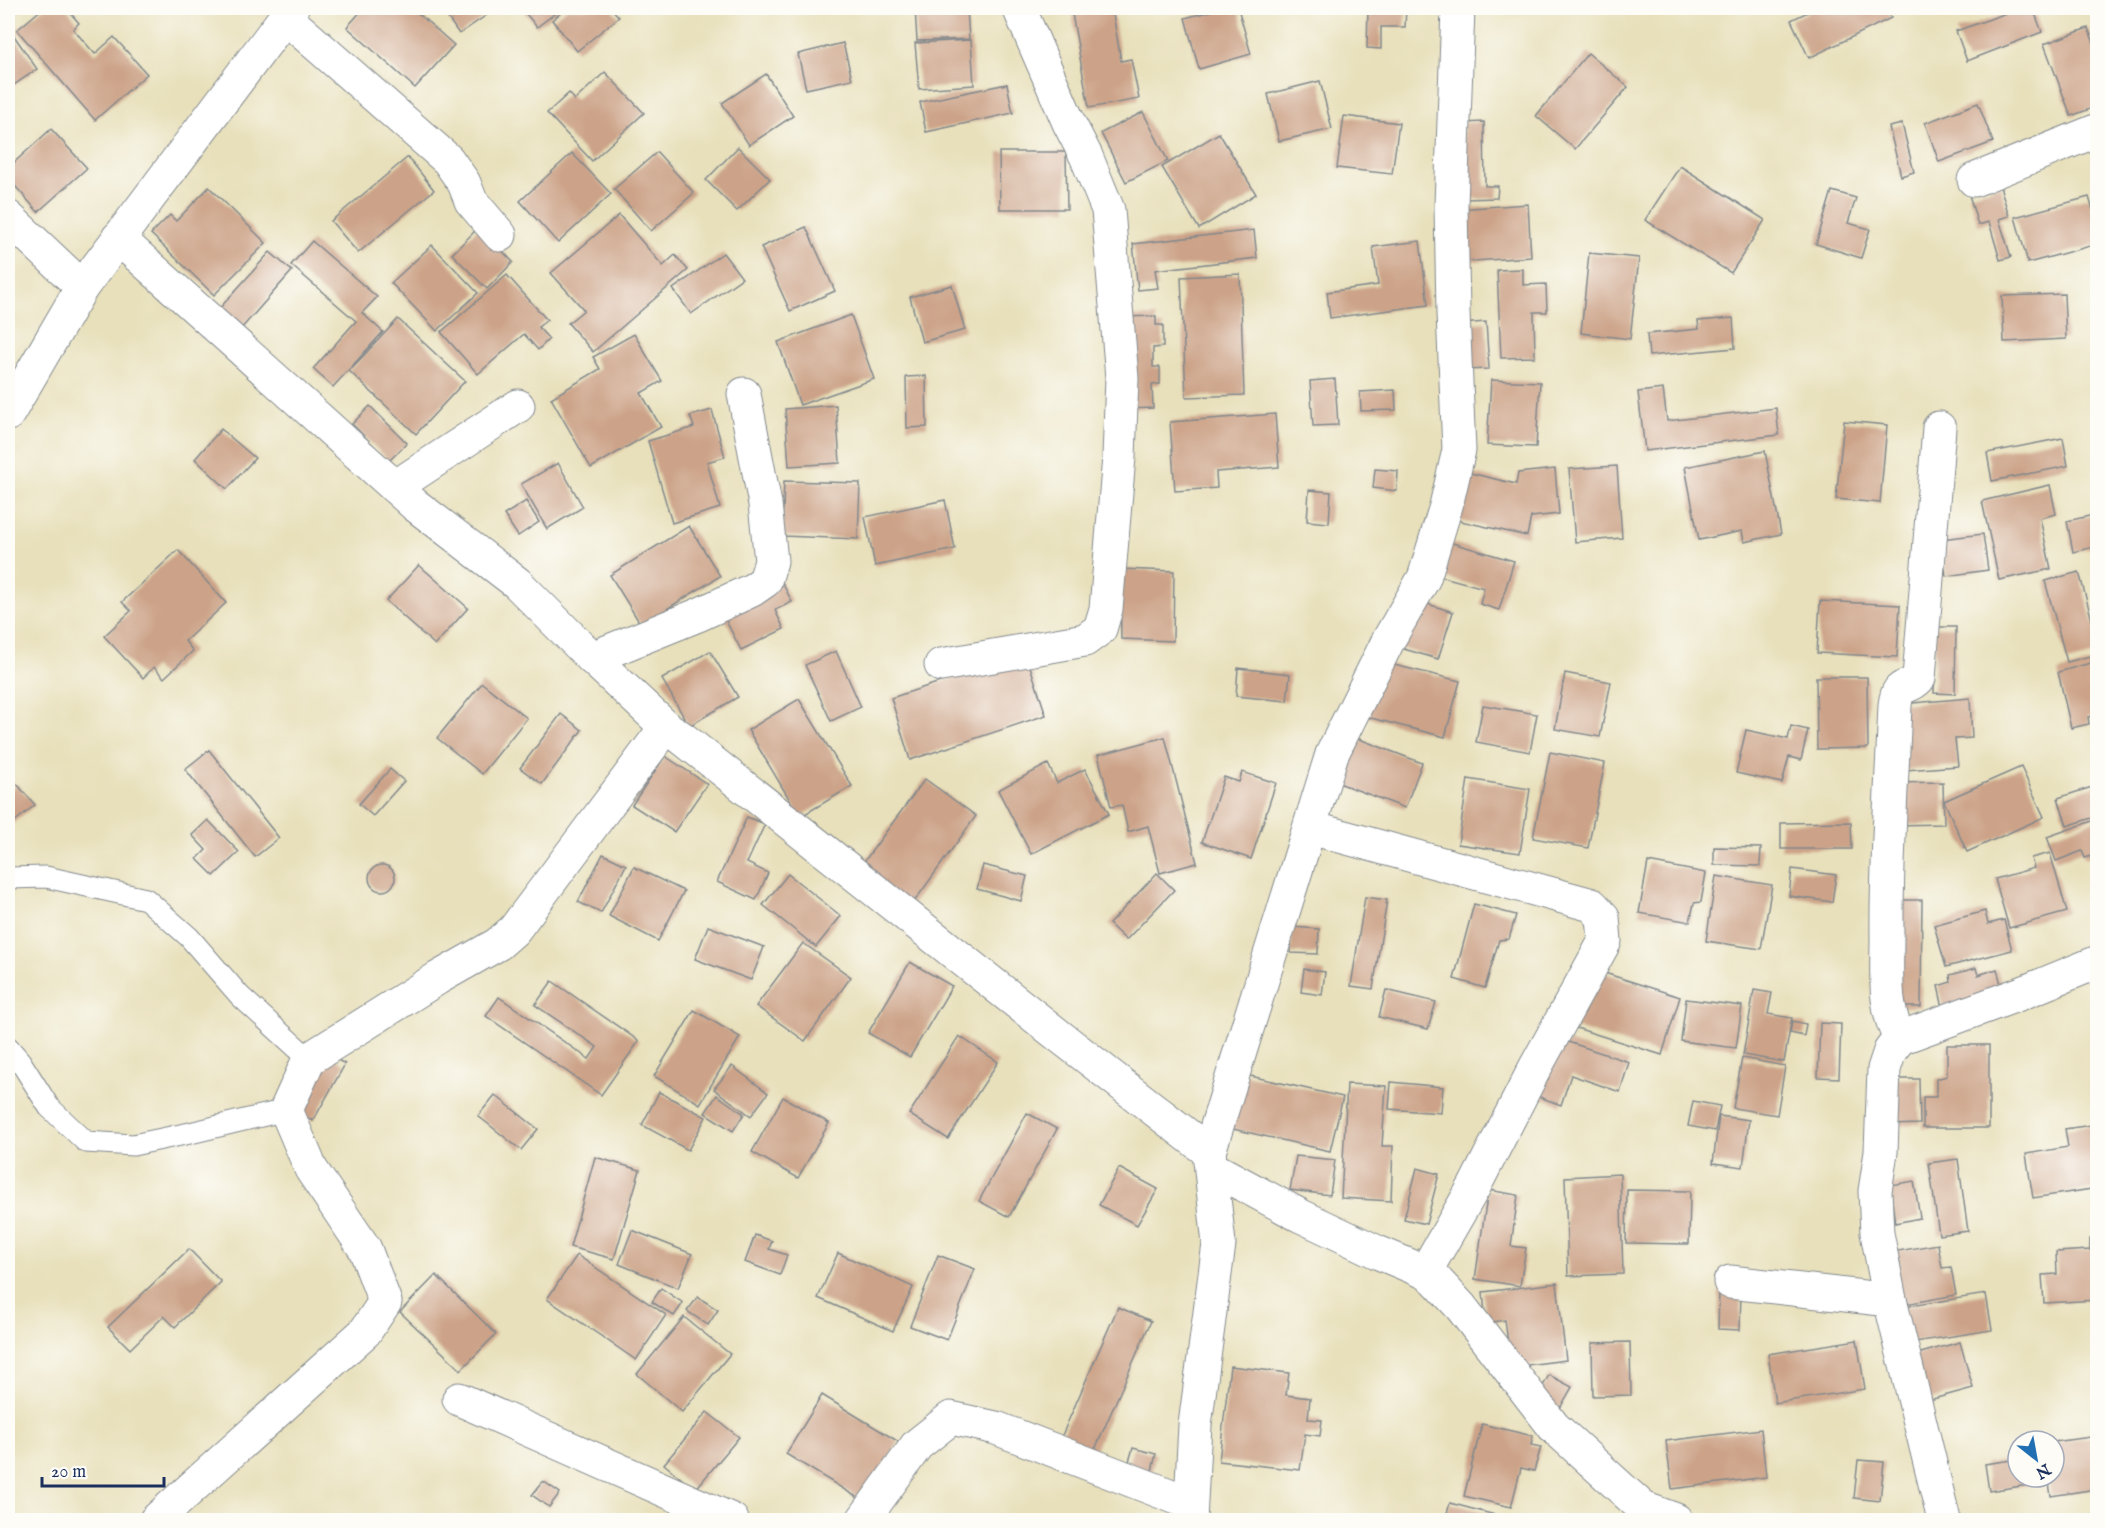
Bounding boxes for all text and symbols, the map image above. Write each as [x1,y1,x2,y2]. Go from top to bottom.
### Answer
north arrow [2006,1429,2066,1489]
scale bar [42,1450,164,1488]
text: N [2031,1457,2055,1482]
text: 20 m [51,1461,86,1484]

